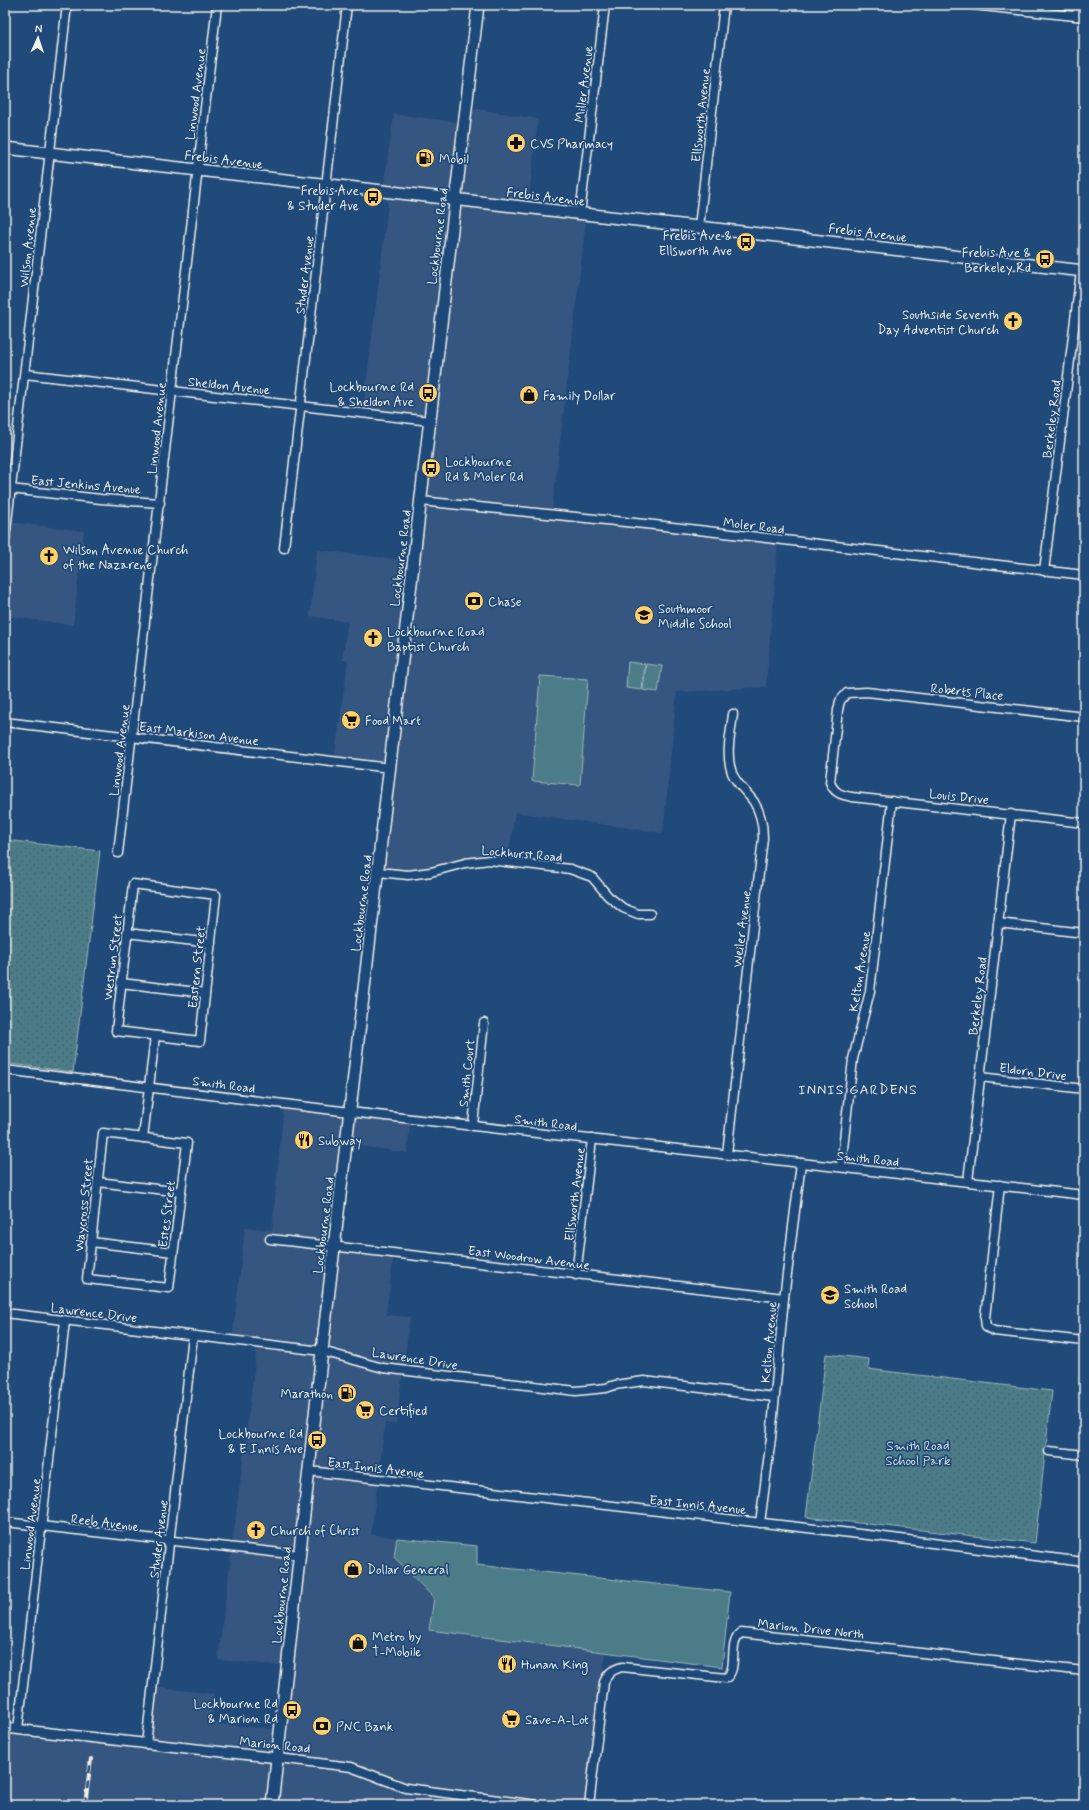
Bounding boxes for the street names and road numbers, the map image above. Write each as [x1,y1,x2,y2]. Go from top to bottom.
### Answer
street label: Miller Avenue [571,45,598,124]
street label: Linwood Avenue [182,47,211,141]
street label: Ellsworth Avenue [688,67,715,163]
street label: Frebis Avenue [184,147,264,174]
street label: Frebis Avenue [506,184,586,211]
street label: Lockbourne Road [424,187,453,286]
street label: Wilson Avenue [16,206,41,288]
street label: Frebis Avenue [828,220,908,247]
street label: Studer Avenue [292,235,319,315]
street label: Sheldon Avenue [187,374,271,399]
street label: Berkeley Road [1039,379,1066,459]
street label: Linwood Avenue [144,381,171,475]
street label: East Jenkins Avenue [30,472,142,499]
street label: Lockbourne Road [387,509,416,608]
street label: Moler Road [722,514,786,539]
street label: Roberts Place [930,680,1004,705]
street label: Linwood Avenue [106,703,135,797]
street label: East Markison Avenue [138,719,260,750]
street label: Louis Drive [928,786,990,809]
street label: Lockhurst Road [481,842,563,867]
street label: Lockbourne Road [348,854,377,953]
street label: Weiler Avenue [729,890,756,969]
street label: Westrun Street [100,913,127,1001]
street label: Eastern Street [185,925,210,1009]
street label: Kelton Avenue [846,929,875,1013]
street label: Berkeley Road [965,956,992,1036]
street label: Smith Court [455,1038,480,1108]
street label: Eldorn Drive [998,1060,1068,1085]
street label: Smith Road [191,1073,256,1098]
street label: Smith Road [513,1111,578,1136]
street label: Ellsworth Avenue [561,1146,590,1242]
street label: Smith Road [836,1148,900,1171]
street label: Waycross Street [71,1158,98,1253]
street label: Lockbourne Road [310,1176,339,1275]
street label: Estes Street [155,1180,180,1249]
street label: East Woodrow Avenue [467,1243,591,1274]
street label: Lawrence Drive [50,1300,138,1327]
street label: Kelton Avenue [757,1301,782,1384]
street label: Lawrence Drive [370,1344,459,1375]
street label: East Innis Avenue [326,1454,425,1483]
street label: Linwood Avenue [17,1477,46,1571]
street label: East Innis Avenue [649,1492,747,1519]
street label: Studer Avenue [146,1499,173,1579]
street label: Reeb Avenue [70,1511,140,1536]
street label: Lockbourne Road [269,1546,296,1645]
street label: Marion Drive North [757,1615,865,1644]
street label: Marion Road [239,1733,311,1758]

